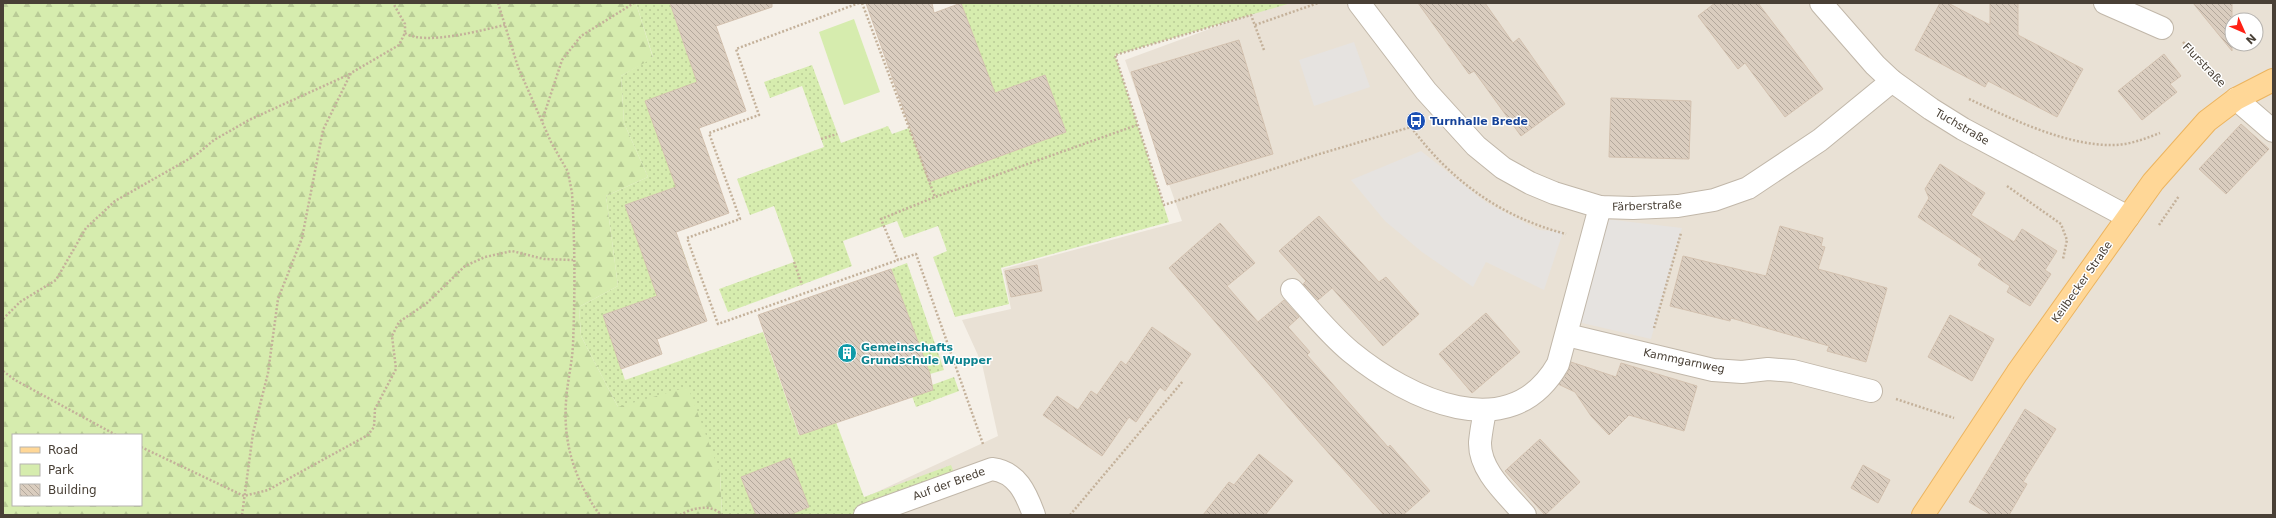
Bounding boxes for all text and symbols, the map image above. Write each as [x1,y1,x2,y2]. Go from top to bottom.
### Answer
north arrow [2224,12,2264,52]
text: N [2243,31,2259,47]
street label: Flurstraße [2180,40,2228,90]
street label: Tuchstraße [1932,106,1991,148]
bus stop icon: Turnhalle Brede [1405,110,1427,132]
place label: Turnhalle Brede [1430,115,1528,128]
street label: Färberstraße [1612,198,1682,214]
street label: Keilbecker Straße [2049,239,2115,325]
place label: Gemeinschafts Grundschule Wupper [861,341,992,367]
building icon: Gemeinschafts Grundschule Wupper [836,342,858,364]
street label: Kammgarnweg [1642,346,1726,376]
legend [12,434,142,506]
text: Road [48,443,78,457]
text: Park [48,463,74,477]
street label: Auf der Brede [911,465,987,503]
text: Building [48,483,97,497]

